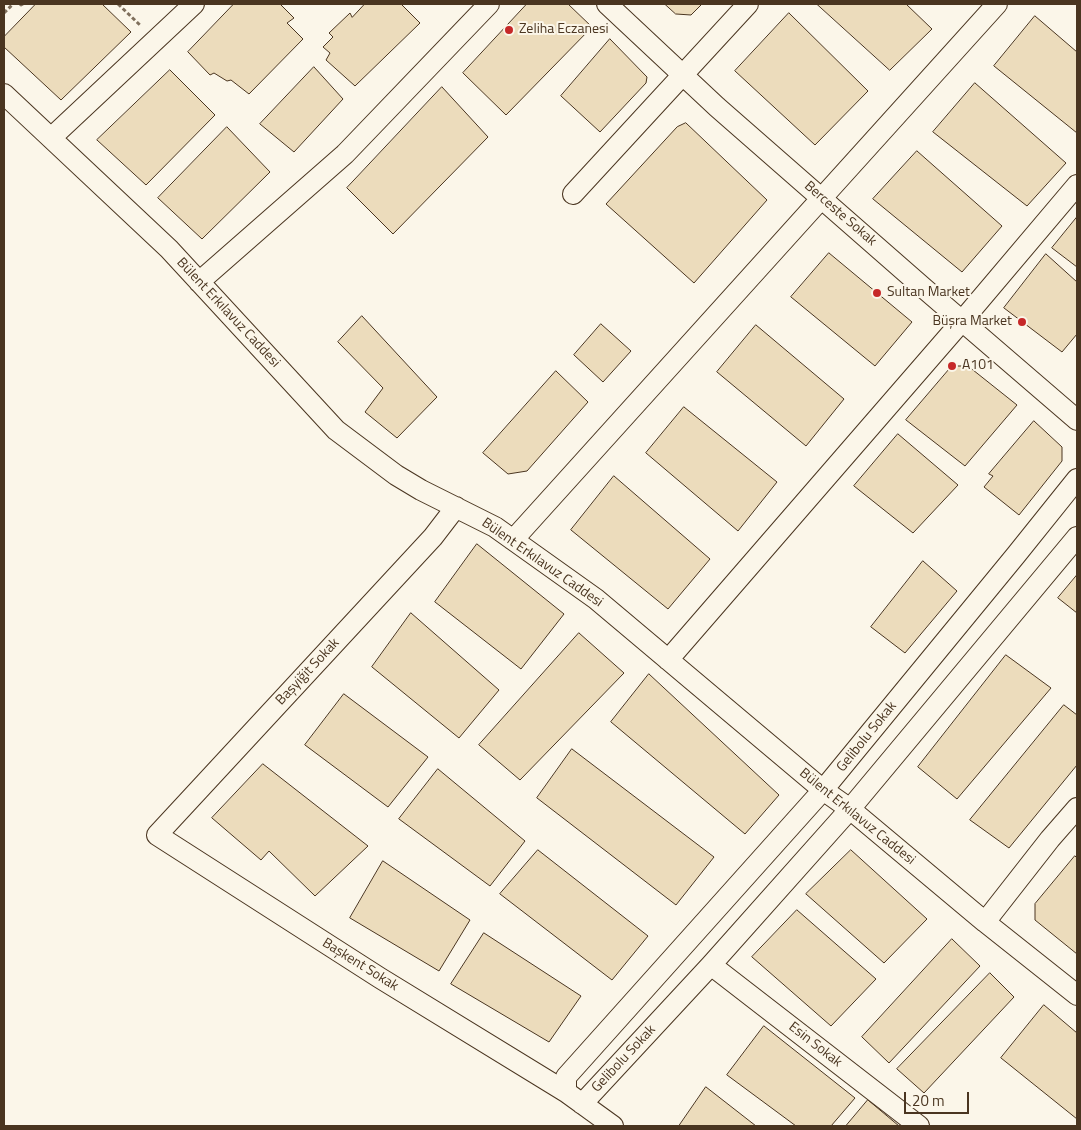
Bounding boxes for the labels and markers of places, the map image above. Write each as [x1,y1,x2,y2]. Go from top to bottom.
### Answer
place label: Zeliha Eczanesi [519,22,609,38]
marker: Zeliha Eczanesi [503,24,515,36]
place label: Sultan Market [887,285,970,301]
marker: Sultan Market [871,287,883,299]
place label: Büşra Market [932,314,1012,330]
marker: Büşra Market [1016,316,1028,328]
place label: A101 [962,358,994,374]
marker: A101 [946,360,958,372]

